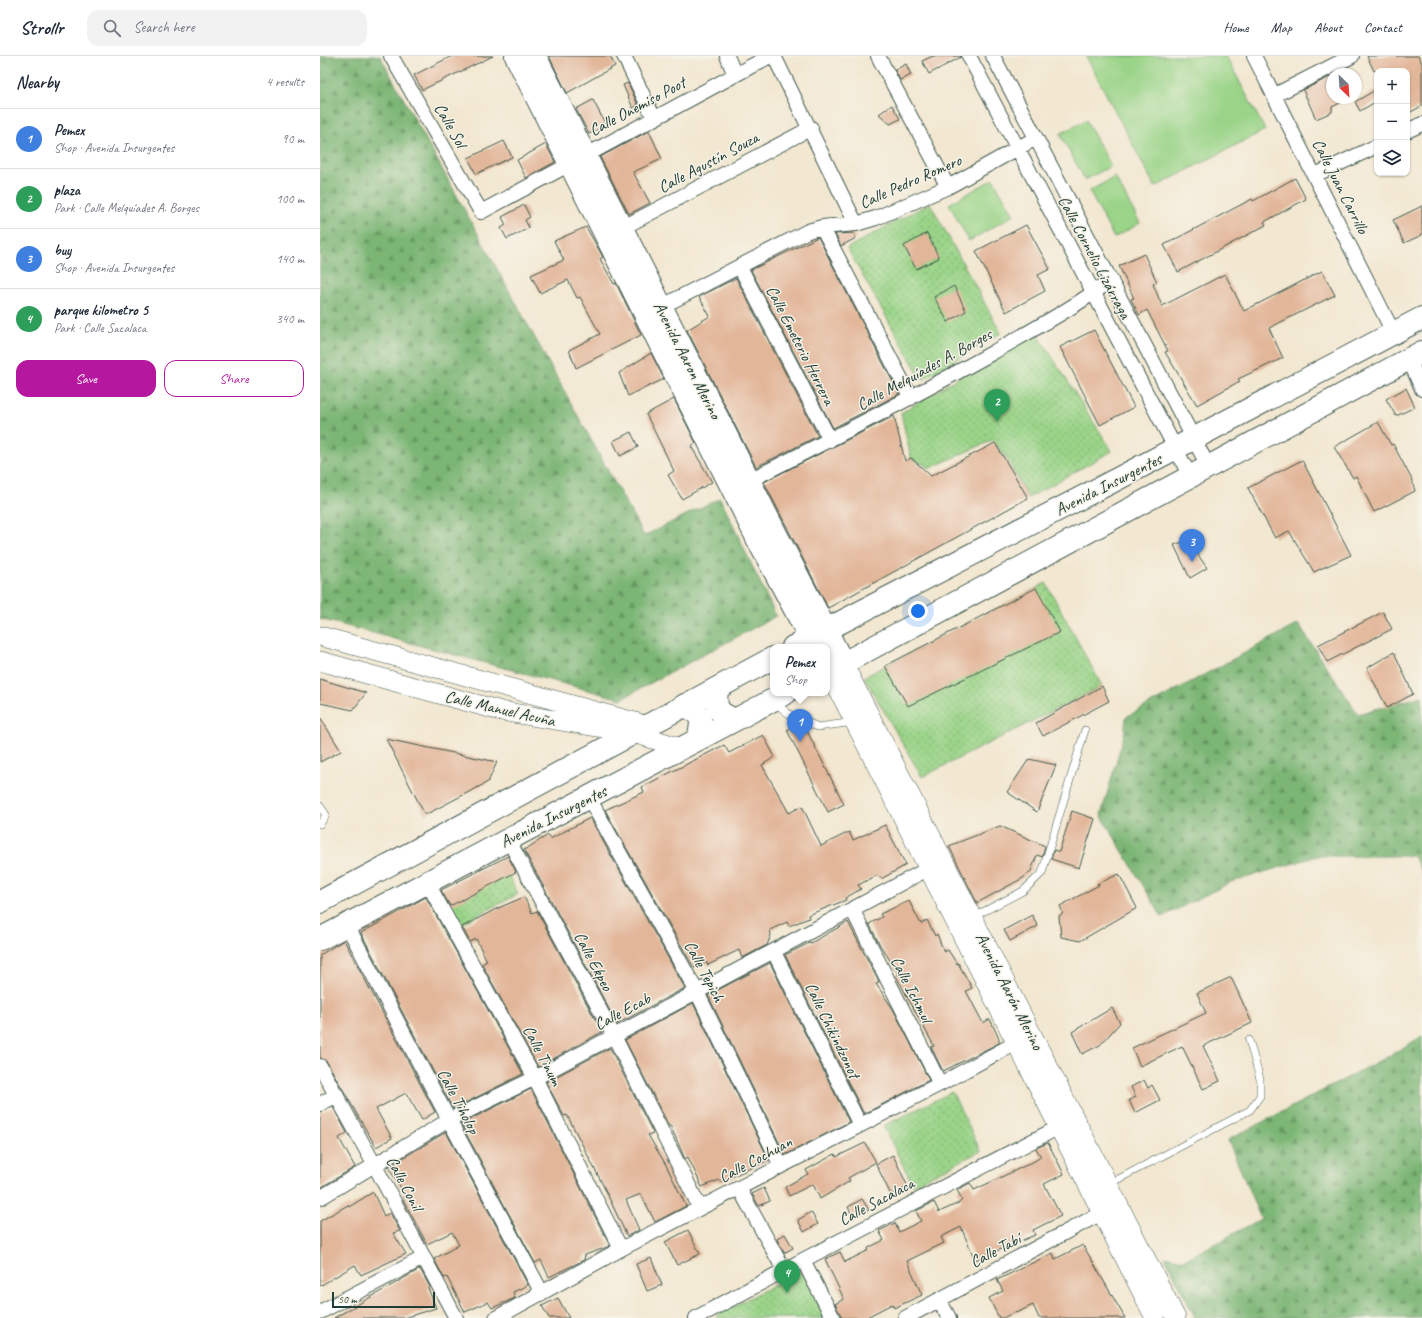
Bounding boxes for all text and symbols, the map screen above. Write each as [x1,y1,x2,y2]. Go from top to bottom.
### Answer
search box [87,10,367,46]
text: Strollr [20,16,63,40]
icon: search [101,17,123,39]
text: Search here [133,18,195,37]
text: Home [1223,19,1249,36]
text: Map [1271,19,1292,36]
text: About [1314,19,1342,36]
text: Contact [1364,19,1402,36]
north arrow [1326,68,1362,104]
map controls [1374,68,1410,176]
button: + [1374,68,1410,104]
street label: Calle Onemiso Poot [585,71,691,141]
text: Nearby [16,72,59,93]
text: 4 results [266,74,304,90]
street label: Calle Sol [429,99,473,154]
button: − [1374,104,1410,140]
text: Pemex [54,121,84,140]
street label: Calle Agustín Souza [654,126,764,198]
text: 1 [26,131,32,147]
text: 90 m [282,131,304,147]
street label: Calle Juan Carrillo [1308,135,1374,238]
text: Shop · Avenida Insurgentes [54,140,174,156]
button: layers [1374,140,1410,176]
street label: Calle Pedro Romero [856,149,965,213]
text: plaza [54,181,80,200]
text: 2 [26,191,32,207]
text: 100 m [276,191,304,207]
street label: Calle Cornelio Lizárraga [1053,192,1136,323]
text: Park · Calle Melquíades A. Borges [54,200,199,216]
text: buy [54,241,71,260]
text: 3 [26,251,32,267]
text: 140 m [276,251,304,267]
text: Shop · Avenida Insurgentes [54,260,174,276]
street label: Calle Emeterio Herrera [761,282,841,410]
street label: Avenida Aaron Merino [649,298,727,424]
text: parque kilometro 5 [54,301,148,320]
text: 4 [26,311,32,327]
text: 340 m [276,311,304,327]
text: Park · Calle Sacalaca [54,320,146,336]
street label: Calle Melquíades A. Borges [853,323,997,415]
button: Save [16,360,156,397]
button: Share [164,360,304,397]
pin: 2 [984,389,1010,422]
street label: Avenida Insurgentes [1051,448,1167,520]
pin: 3 [1179,529,1205,562]
your location [908,601,928,621]
popup [770,644,830,696]
text: Pemex [785,653,815,672]
text: Shop [785,672,807,688]
street label: Calle Manuel Acuña [443,686,559,732]
pin: 1 [787,709,813,742]
street label: Avenida Insurgentes [496,780,612,852]
street label: Calle Ekpeo [569,928,618,995]
street label: Avenida Aarón Merino [971,929,1049,1054]
street label: Calle Tepich [680,937,730,1007]
street label: Calle Ichmul [886,953,939,1029]
street label: Calle Chikindzonot [800,979,866,1084]
street label: Calle Ecab [591,987,655,1035]
street label: Calle Tinum [518,1021,568,1090]
street label: Calle Tiholop [433,1065,485,1139]
street label: Calle Cochuan [715,1131,796,1187]
street label: Calle Conil [381,1152,429,1217]
street label: Calle Sacalaca [835,1172,919,1230]
street label: Calle Tabí [966,1227,1028,1272]
pin: 4 [774,1260,800,1293]
scale bar [332,1290,435,1309]
text: 50 m [338,1292,357,1306]

